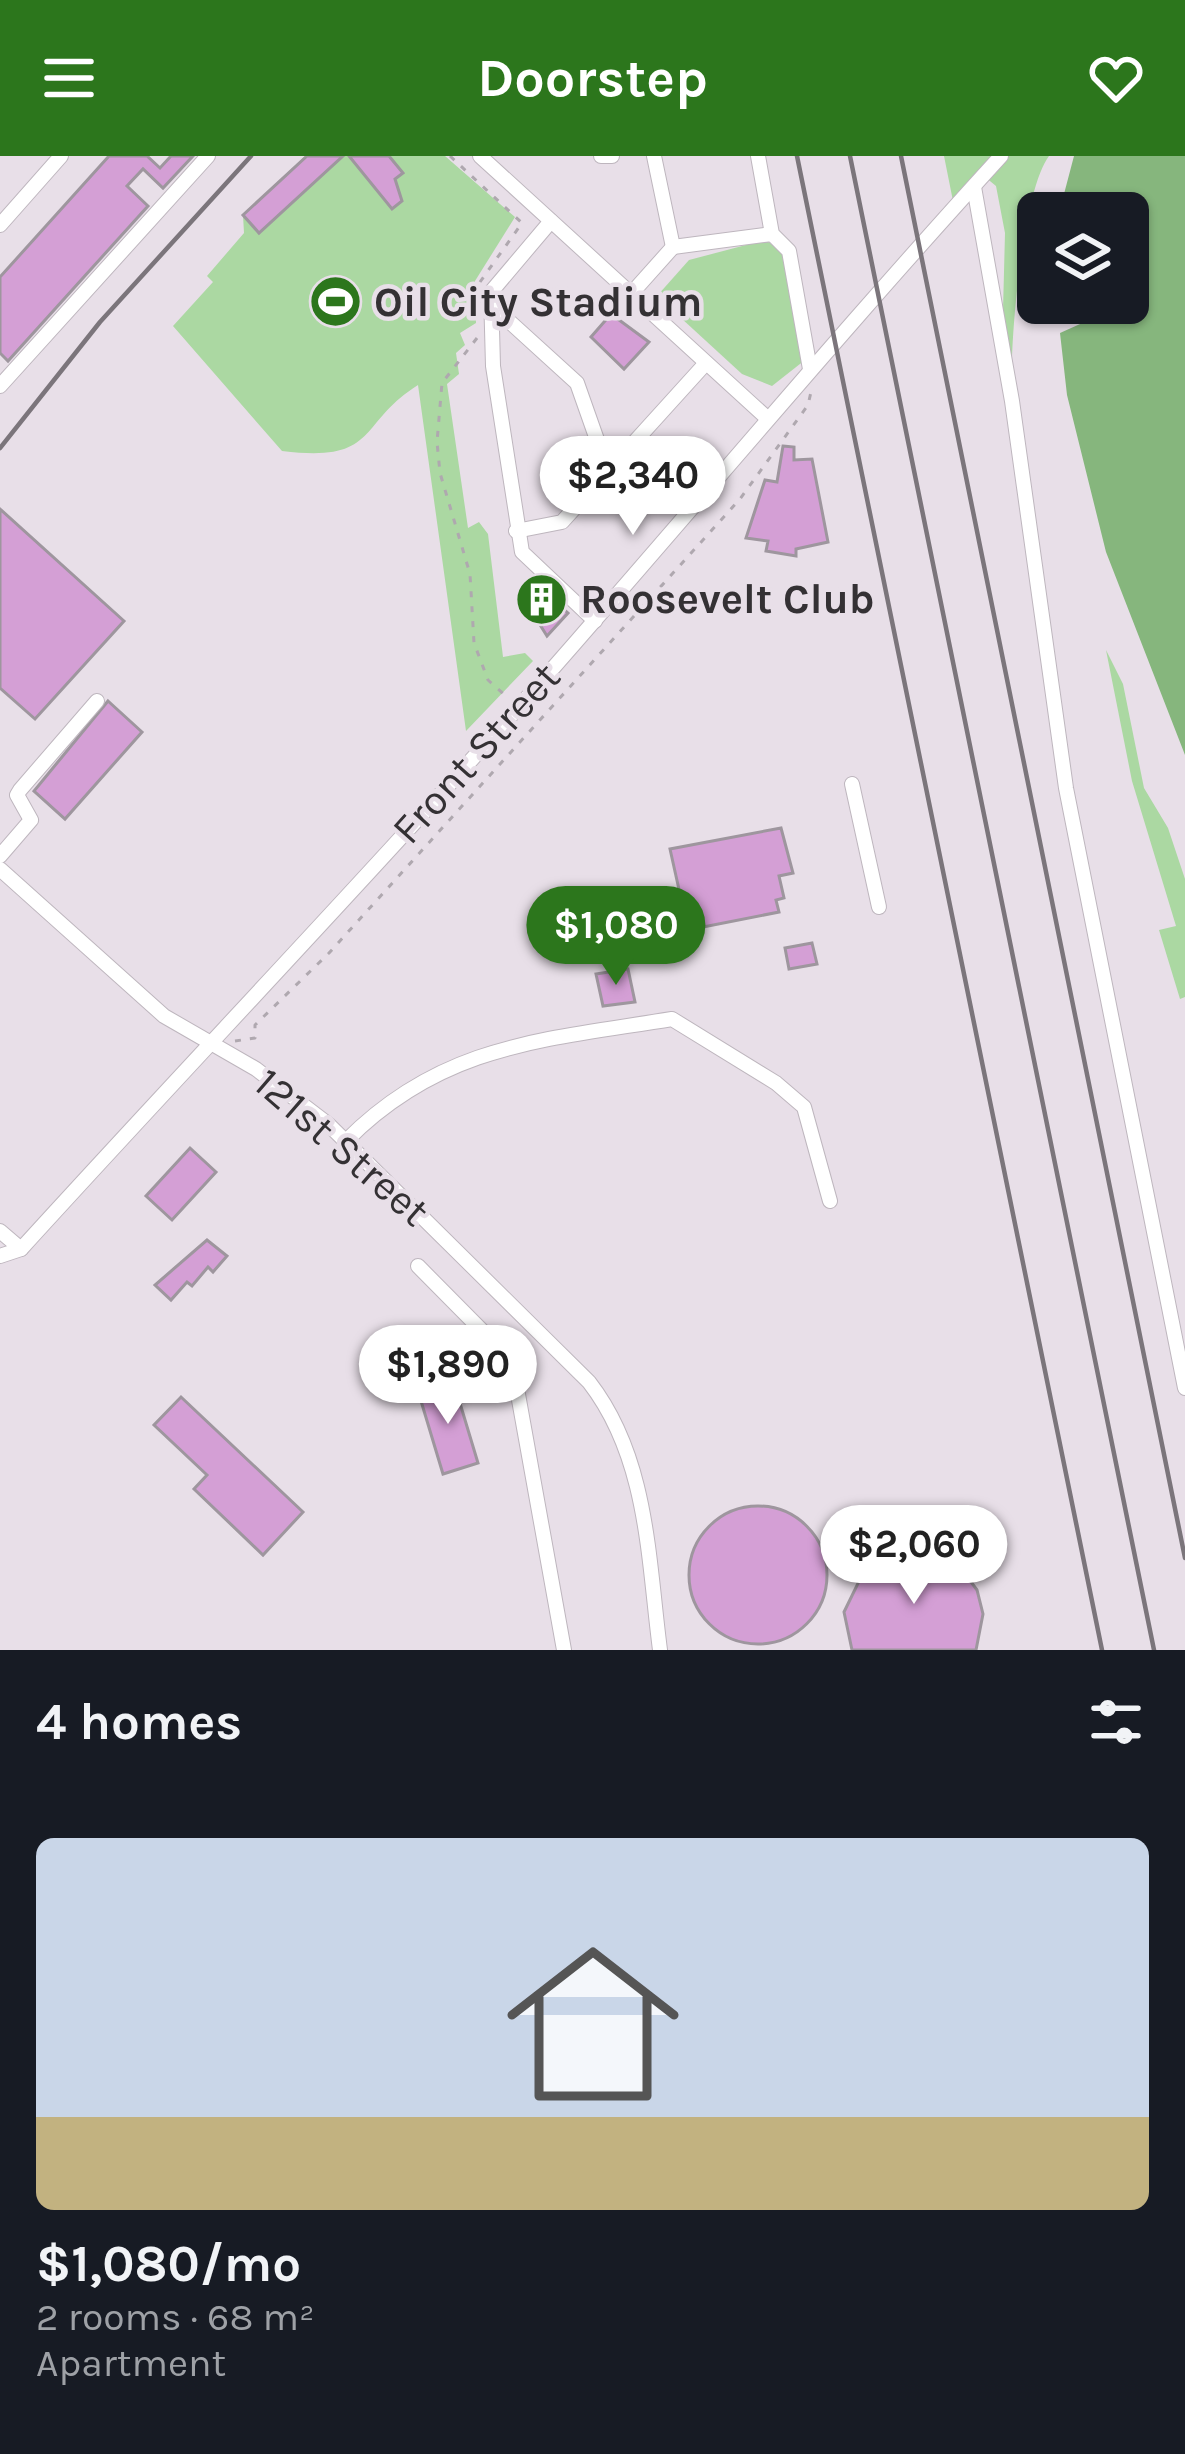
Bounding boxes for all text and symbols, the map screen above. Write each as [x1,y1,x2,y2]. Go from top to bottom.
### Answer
icon: menu [36,45,102,111]
icon: heart [1083,45,1149,111]
text: Doorstep [477,46,708,110]
map controls [1017,192,1149,324]
button: layers [1017,192,1149,324]
sports icon: Oil City Stadium [307,274,363,330]
place label: Oil City Stadium [374,277,702,327]
pin: $2,340 [535,436,731,538]
text: $2,340 [567,452,699,498]
building icon: Roosevelt Club [513,571,569,627]
place label: Roosevelt Club [580,574,875,624]
street label: Front Street [382,652,570,854]
pin: $1,080 [518,886,714,988]
text: $1,080 [553,902,679,948]
street label: 121st Street [244,1058,440,1236]
pin: $1,890 [350,1325,546,1427]
text: $1,890 [386,1341,510,1387]
pin: $2,060 [816,1505,1012,1607]
text: $2,060 [847,1521,981,1567]
icon: filters [1083,1689,1149,1755]
text: 4 homes [36,1692,242,1752]
icon: home [485,1916,701,2132]
text: $1,080/mo [36,2234,301,2294]
text: 2 rooms · 68 m² [36,2294,315,2340]
text: Apartment [36,2340,226,2386]

